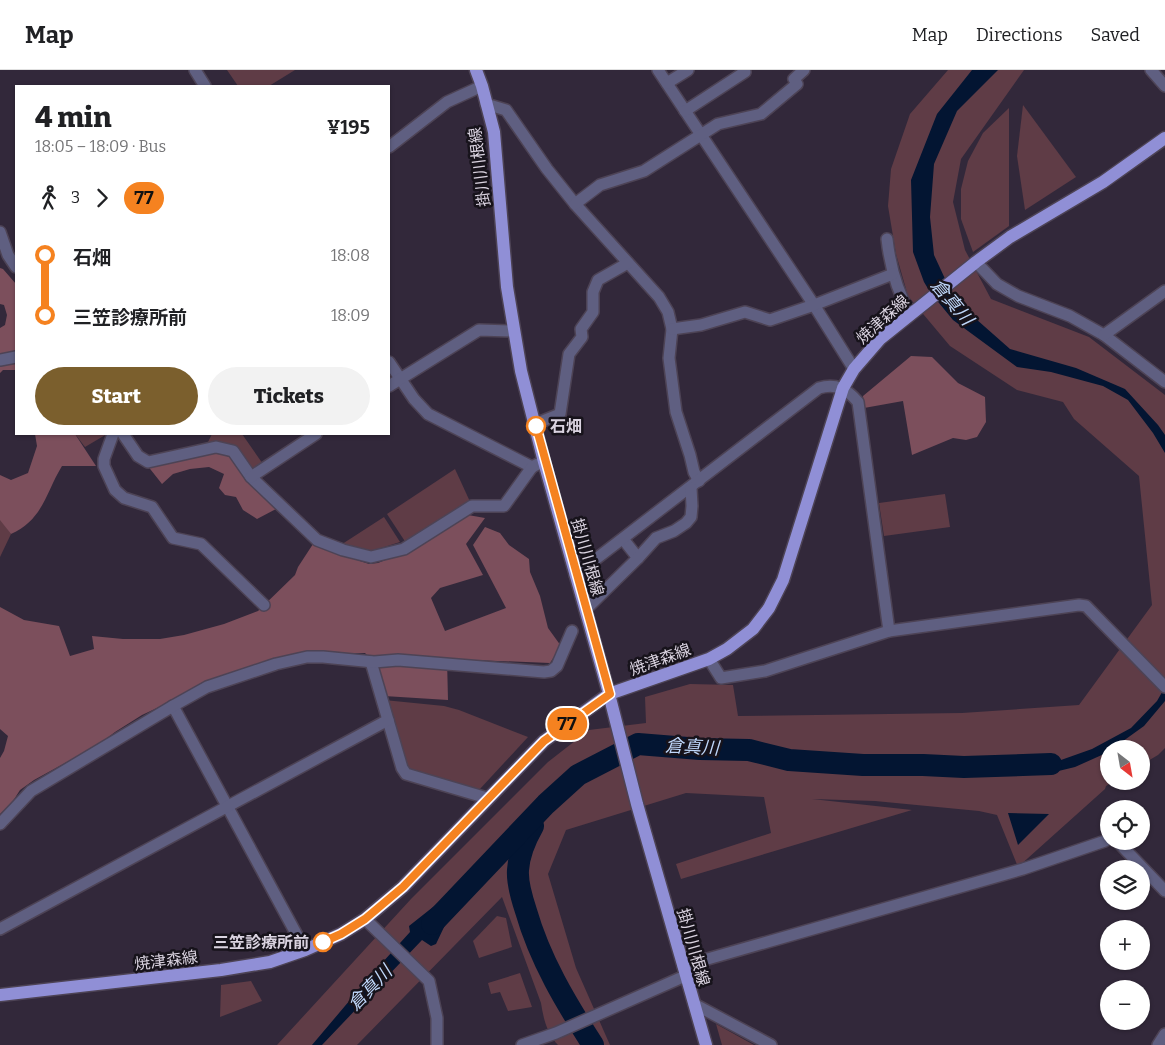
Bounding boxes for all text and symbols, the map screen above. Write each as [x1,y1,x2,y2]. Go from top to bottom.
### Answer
text: Map [25,21,74,49]
text: Map [912,24,948,46]
text: Directions [976,24,1063,46]
text: Saved [1091,24,1140,46]
text: 4 min [35,101,111,134]
text: ¥195 [327,116,370,139]
street label: 掛川川根線 [465,126,494,208]
text: 18:05 – 18:09 · Bus [35,137,166,156]
icon: walk [35,184,63,212]
icon: forward [88,184,116,212]
text: 77 [134,187,154,209]
text: 3 [71,188,80,207]
text: 石畑 [73,246,111,269]
text: 18:08 [331,246,370,265]
water label: 倉真川 [926,274,979,331]
street label: 焼津森線 [852,291,912,348]
text: 三笠診療所前 [73,306,187,329]
text: 18:09 [331,306,370,325]
button: Start [35,367,198,425]
button: Tickets [208,367,370,425]
marker: 石畑 [526,416,546,436]
place label: 石畑 [550,417,582,436]
street label: 掛川川根線 [567,516,608,598]
street label: 焼津森線 [627,640,693,679]
line badge: 77 [544,708,590,740]
text: 77 [557,713,577,735]
water label: 倉真川 [664,735,722,760]
north arrow [1100,740,1150,790]
map controls [1100,740,1150,1030]
button: locate [1100,800,1150,850]
button: layers [1100,860,1150,910]
street label: 掛川川根線 [673,906,714,988]
button: + [1100,920,1150,970]
marker: 三笠診療所前 [313,932,333,952]
place label: 三笠診療所前 [213,933,309,952]
street label: 焼津森線 [133,947,199,974]
water label: 倉真川 [343,959,398,1015]
button: − [1100,980,1150,1030]

